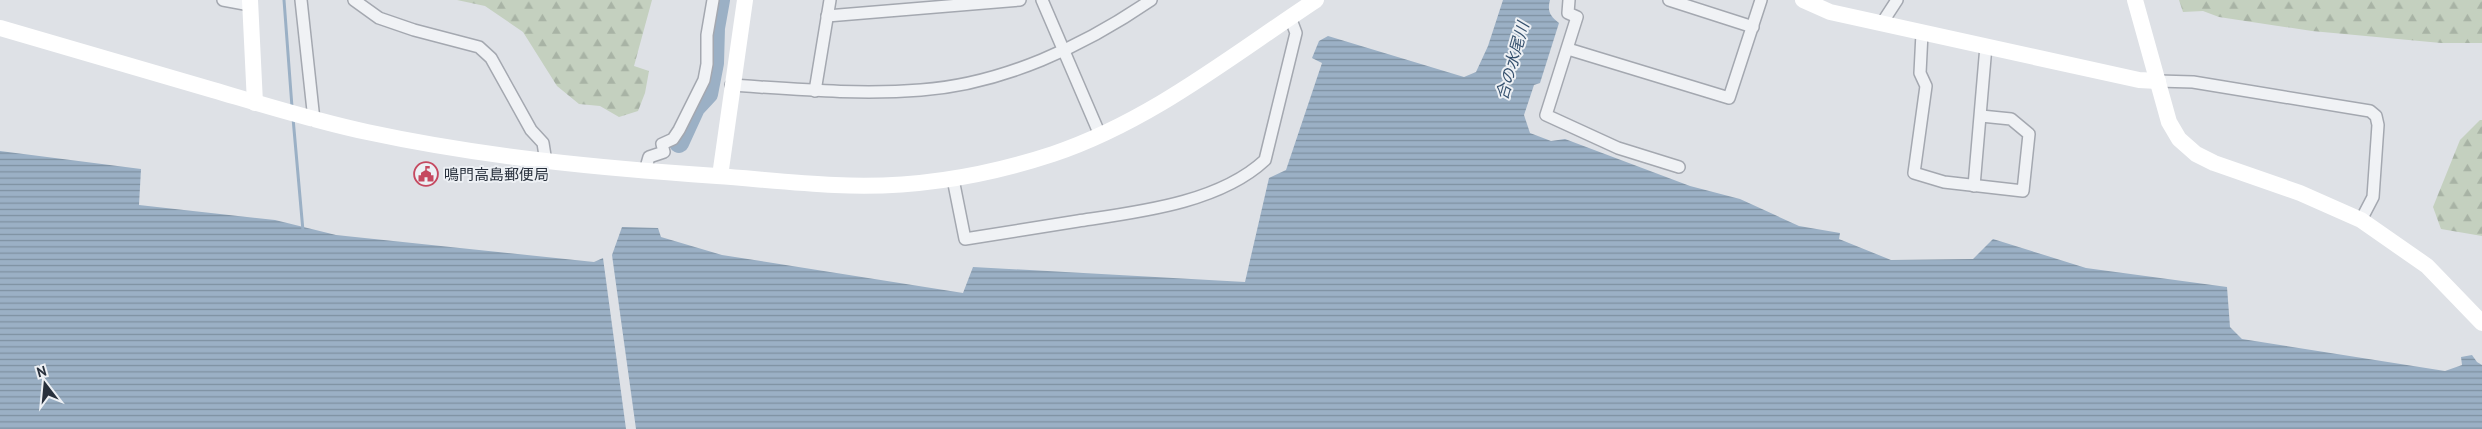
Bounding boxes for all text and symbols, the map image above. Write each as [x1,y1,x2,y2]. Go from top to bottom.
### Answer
water label: 合の水尾川 [1491,18,1533,102]
public building icon: 鳴門高島郵便局 [413,161,439,187]
place label: 鳴門高島郵便局 [444,165,549,184]
north arrow [20,359,70,409]
text: N [35,362,48,381]

